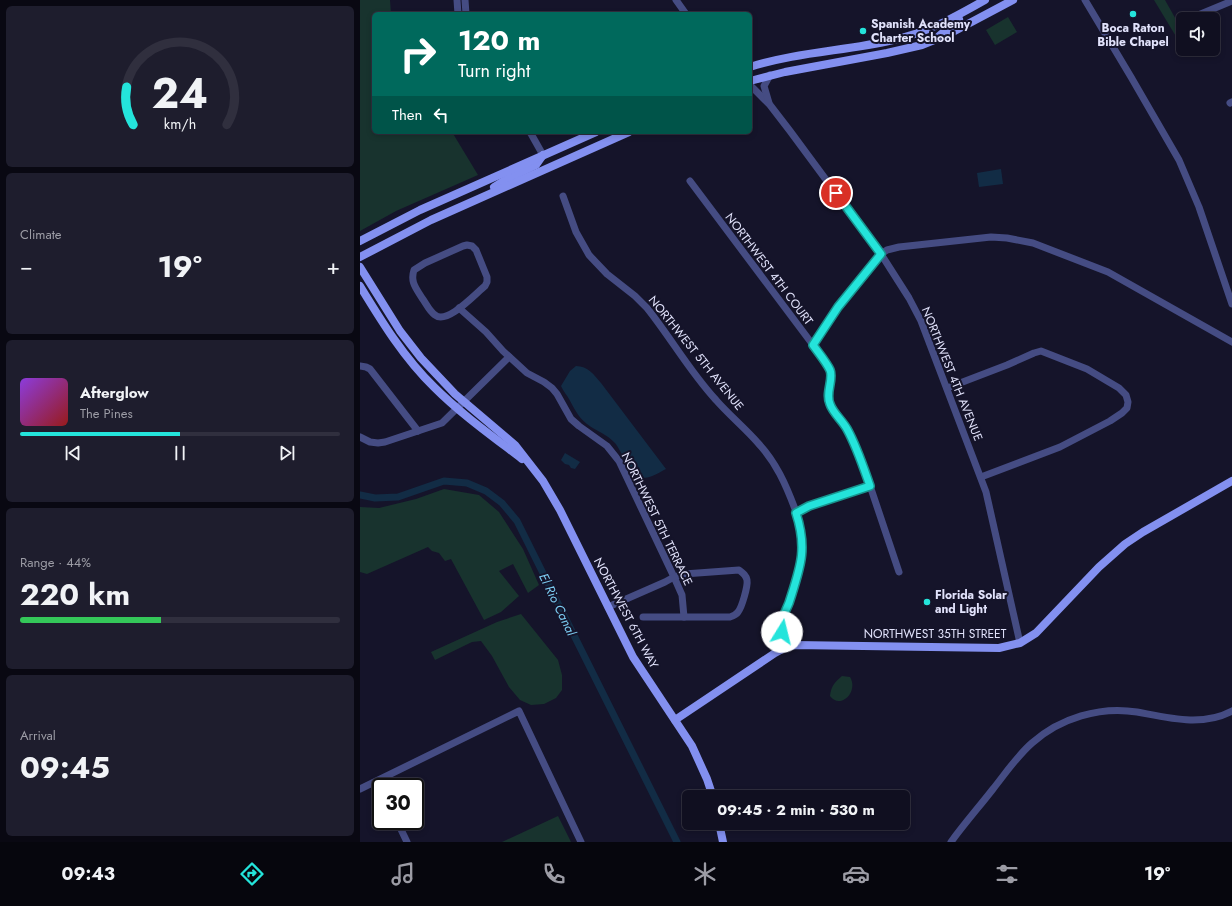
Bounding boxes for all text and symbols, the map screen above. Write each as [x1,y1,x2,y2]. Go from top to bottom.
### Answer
marker: Boca Raton Bible Chapel [1128,9,1138,19]
map controls [1176,12,1220,56]
button: sound [1176,12,1220,56]
place label: Spanish Academy Charter School [871,15,971,47]
place label: Boca Raton Bible Chapel [1097,19,1169,51]
text: 120 m [458,20,541,61]
marker: Spanish Academy Charter School [858,26,868,36]
icon: right [392,28,444,80]
text: Turn right [458,58,530,84]
text: 24 [152,62,208,123]
text: Then [392,104,422,126]
icon: left [430,104,452,126]
text: km/h [164,113,196,133]
pin [819,176,853,210]
icon: arrive [825,182,847,204]
street label: NORTHWEST 4TH COURT [721,209,817,329]
text: Climate [20,225,61,244]
text: 19° [158,245,202,288]
text: − [20,250,33,282]
text: + [326,250,340,282]
street label: NORTHWEST 5TH AVENUE [644,292,748,414]
street label: NORTHWEST 4TH AVENUE [917,304,987,444]
text: Afterglow [80,382,149,404]
text: The Pines [80,404,133,423]
icon: previous [62,442,84,464]
icon: pause [169,442,191,464]
icon: next [276,442,298,464]
street label: NORTHWEST 5TH TERRACE [617,449,697,589]
text: Range · 44% [20,553,91,572]
street label: NORTHWEST 6TH WAY [589,554,663,672]
water label: El Rio Canal [534,570,581,640]
text: 220 km [20,573,130,616]
place label: Florida Solar and Light [935,586,1007,618]
marker: Florida Solar and Light [922,597,932,607]
position arrow [761,611,803,653]
street label: NORTHWEST 35TH STREET [864,625,1007,643]
text: Arrival [20,726,56,745]
text: 09:45 [20,746,110,789]
speed limit sign: 30 [372,778,424,830]
text: 09:45 · 2 min · 530 m [717,799,875,821]
icon: directions [238,860,266,888]
icon: music [389,860,417,888]
icon: phone [540,860,568,888]
icon: climate [691,860,719,888]
icon: car [842,860,870,888]
icon: filters [993,860,1021,888]
text: 09:43 [61,861,115,887]
text: 19° [1144,861,1170,887]

